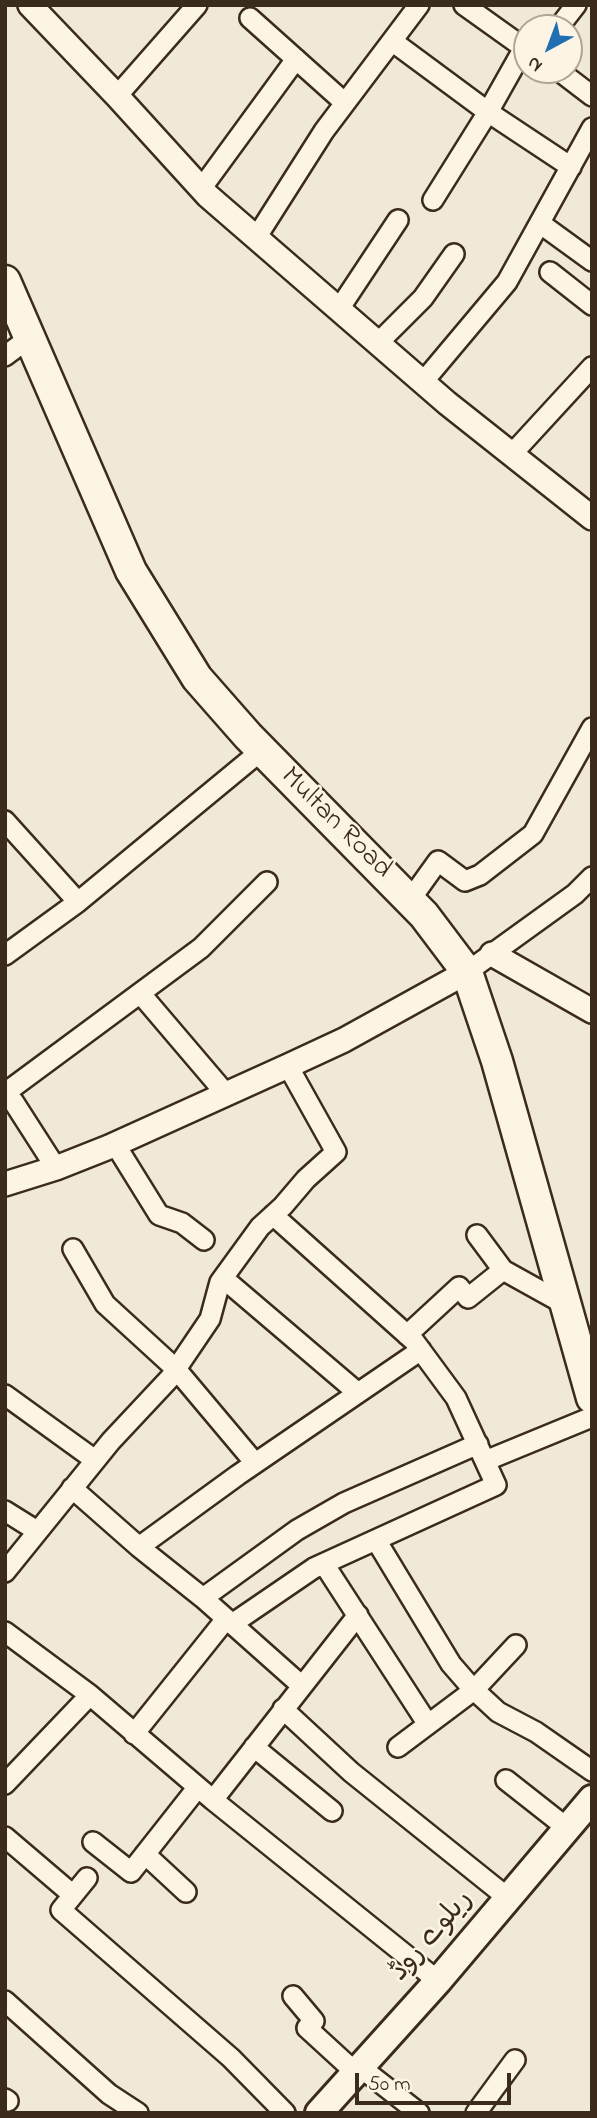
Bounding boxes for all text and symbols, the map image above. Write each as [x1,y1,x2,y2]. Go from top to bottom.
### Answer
north arrow [513,14,583,84]
text: N [522,49,549,78]
street label: Multan Road [272,761,398,887]
street label: ریلوے روڈ [384,1885,482,1989]
scale bar [359,2058,515,2102]
text: 50 m [368,2070,411,2100]

